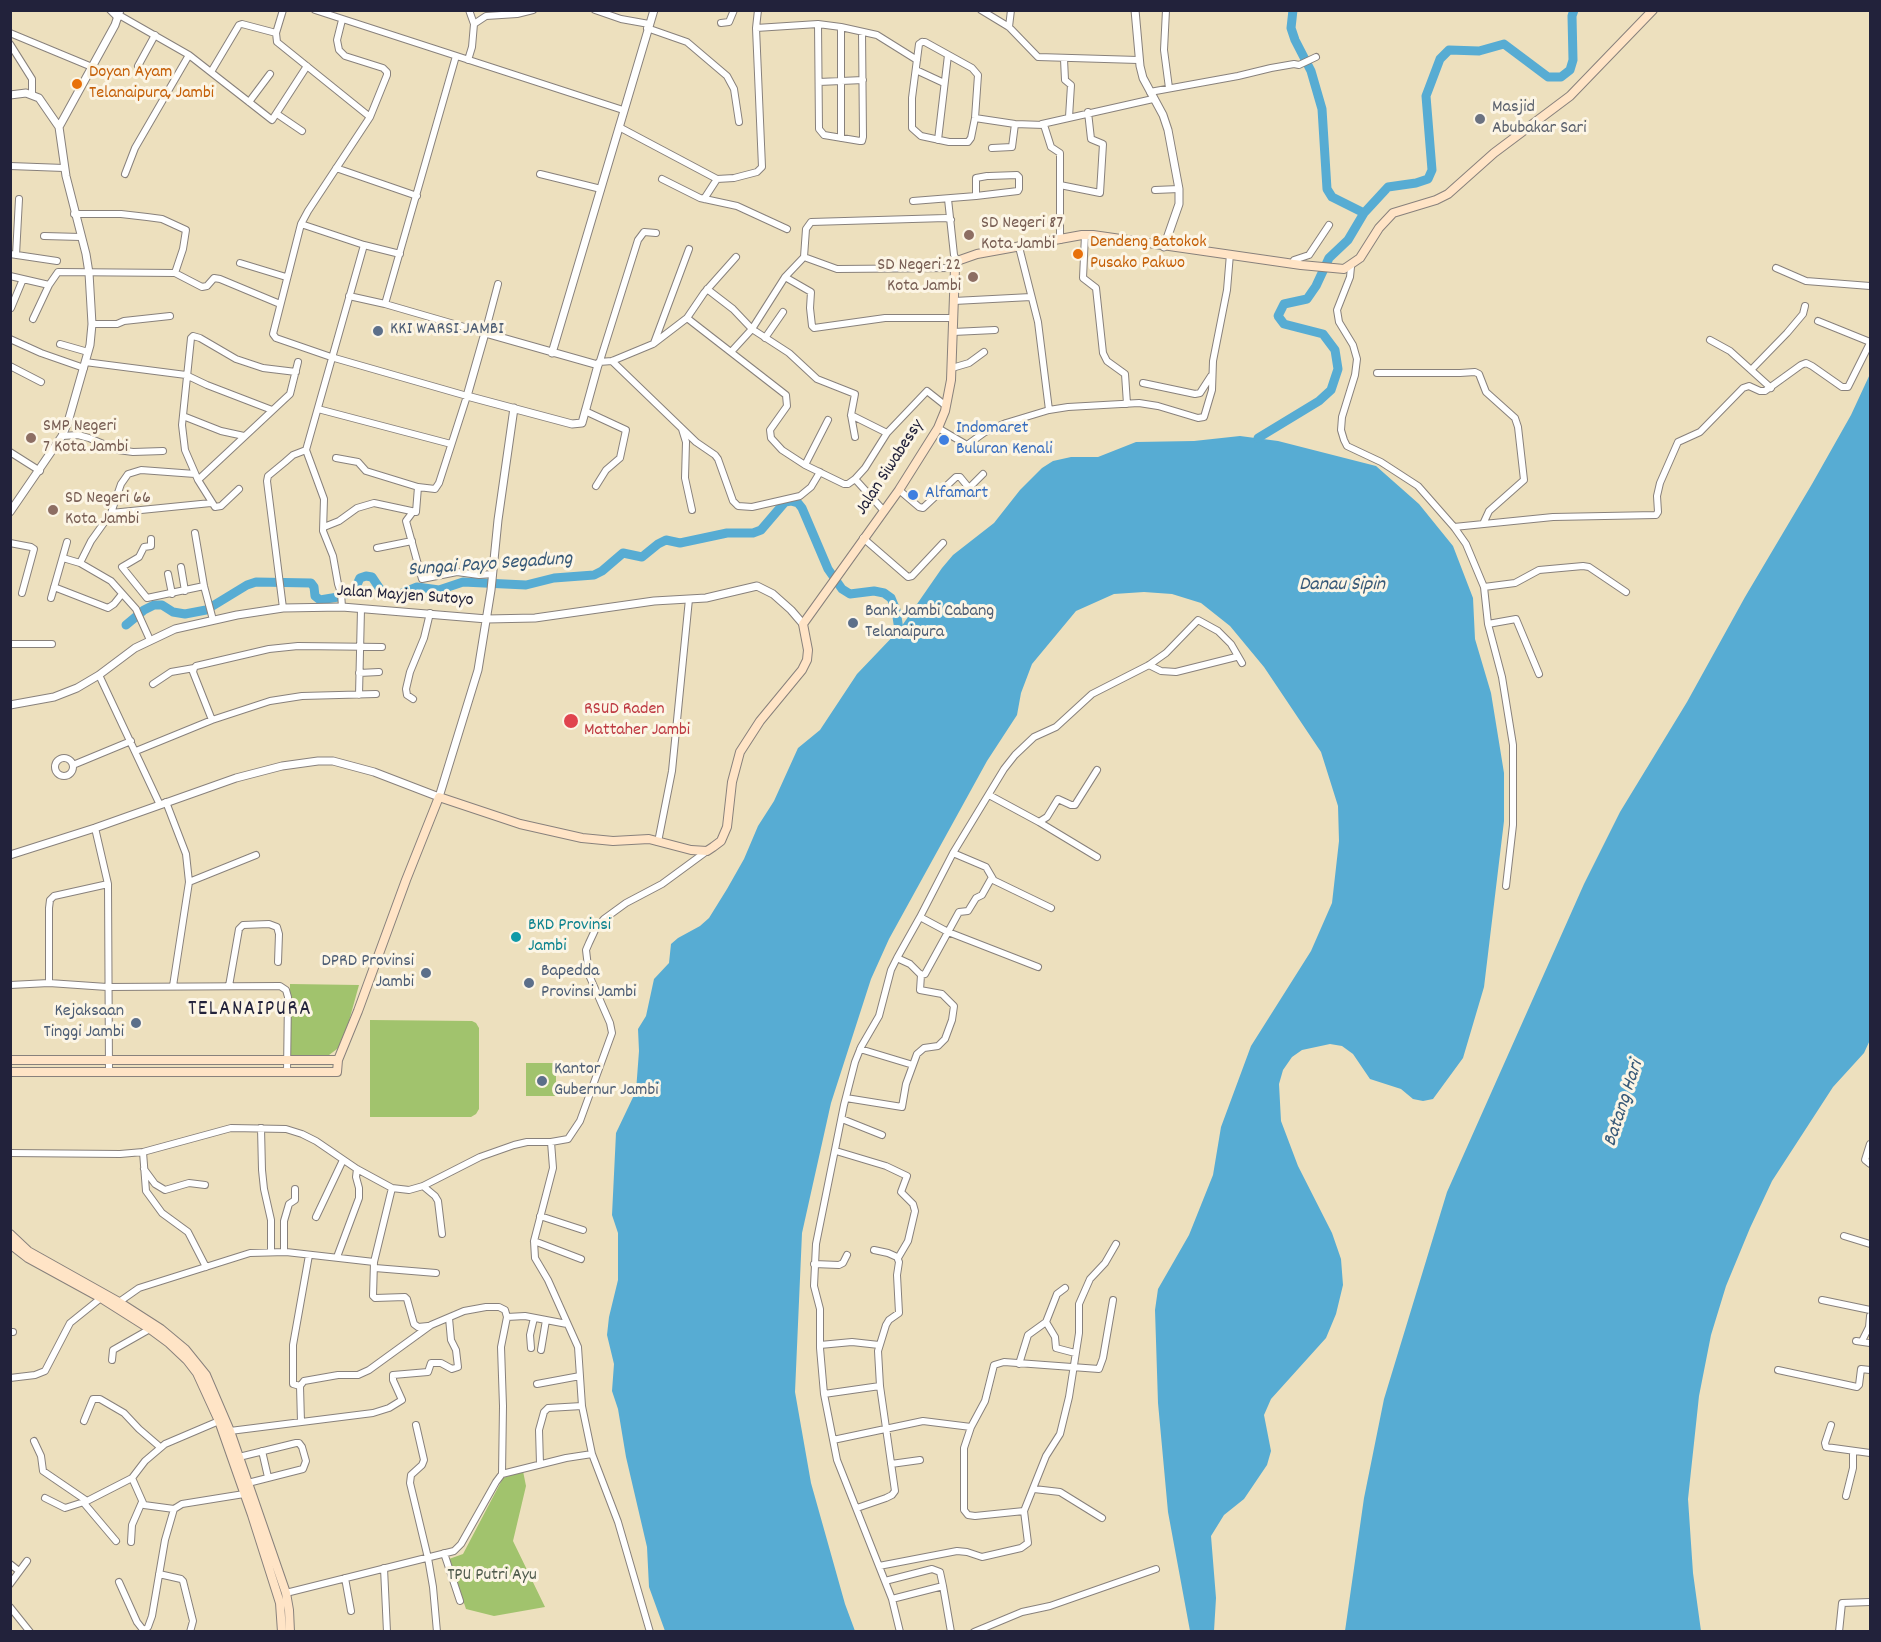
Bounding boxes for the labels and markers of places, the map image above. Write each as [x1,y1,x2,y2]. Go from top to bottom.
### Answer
place label: Doyan Ayam Telanaipura, Jambi [89,63,214,106]
marker: Doyan Ayam Telanaipura, Jambi [70,77,84,91]
place label: Masjid Abubakar Sari [1492,98,1587,140]
marker: Masjid Abubakar Sari [1473,112,1487,126]
place label: SD Negeri 87 Kota Jambi [981,214,1063,256]
marker: SD Negeri 87 Kota Jambi [962,228,976,242]
place label: Dendeng Batokok Pusako Pakwo [1090,233,1207,276]
marker: Dendeng Batokok Pusako Pakwo [1071,247,1085,261]
place label: SD Negeri 22 Kota Jambi [877,256,961,298]
marker: SD Negeri 22 Kota Jambi [966,270,980,284]
place label: KKI WARSI JAMBI [390,320,504,342]
marker: KKI WARSI JAMBI [371,324,385,338]
place label: SMP Negeri 7 Kota Jambi [43,417,128,460]
place label: Indomaret Buluran Kenali [956,419,1052,462]
marker: SMP Negeri 7 Kota Jambi [24,431,38,445]
marker: Indomaret Buluran Kenali [937,433,951,447]
place label: Alfamart [925,484,988,506]
marker: Alfamart [906,488,920,502]
place label: SD Negeri 66 Kota Jambi [65,489,151,532]
marker: SD Negeri 66 Kota Jambi [46,503,60,517]
place label: Bank Jambi Cabang Telanaipura [865,602,994,644]
marker: Bank Jambi Cabang Telanaipura [846,616,860,630]
place label: RSUD Raden Mattaher Jambi [584,700,690,742]
marker: RSUD Raden Mattaher Jambi [562,712,580,730]
place label: BKD Provinsi Jambi [528,916,611,958]
marker: BKD Provinsi Jambi [509,930,523,944]
place label: DPRD Provinsi Jambi [322,952,414,994]
place label: Bapedda Provinsi Jambi [541,962,636,1004]
marker: DPRD Provinsi Jambi [419,966,433,980]
marker: Bapedda Provinsi Jambi [522,976,536,990]
place label: Kejaksaan Tinggi Jambi [44,1002,124,1044]
marker: Kejaksaan Tinggi Jambi [129,1016,143,1030]
place label: Kantor Gubernur Jambi [554,1060,659,1102]
marker: Kantor Gubernur Jambi [535,1074,549,1088]

